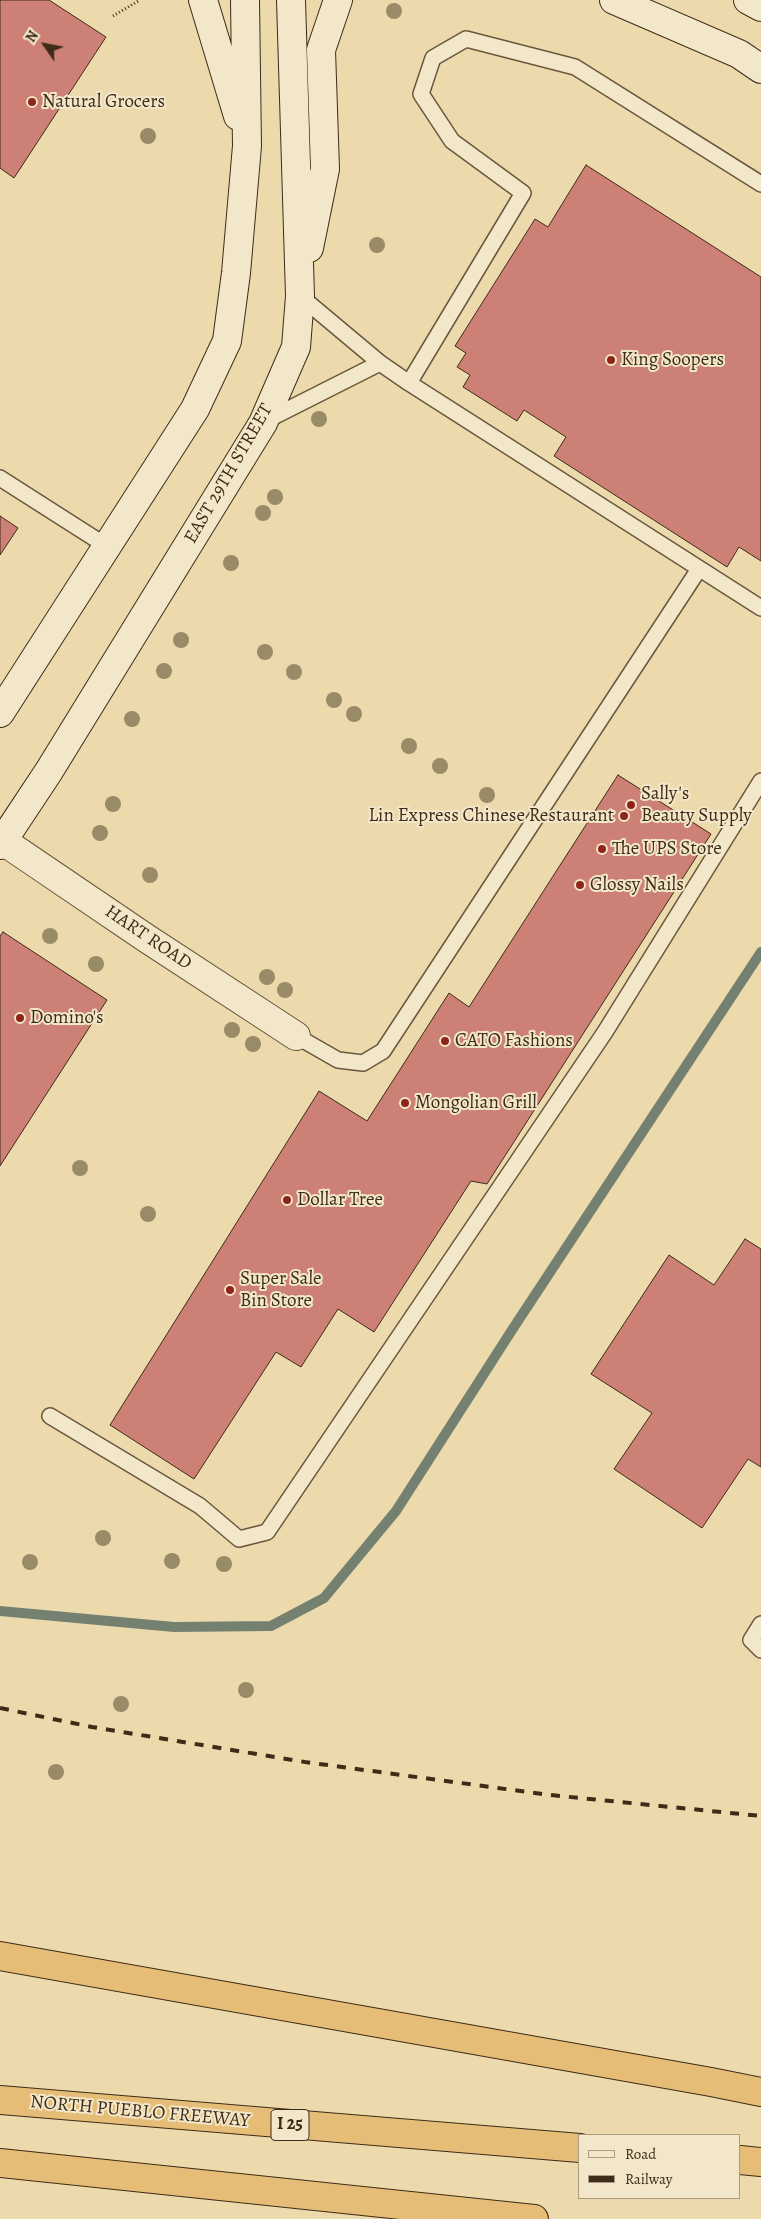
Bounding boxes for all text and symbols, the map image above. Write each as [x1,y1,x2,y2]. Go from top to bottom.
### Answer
north arrow [20,20,70,70]
text: N [21,27,43,46]
place label: Natural Grocers [42,91,165,113]
marker: Natural Grocers [26,96,38,108]
place label: King Soopers [621,349,724,371]
marker: King Soopers [605,354,617,366]
street label: EAST 29TH STREET [180,400,278,548]
place label: Sally's Beauty Supply [641,783,752,827]
marker: Sally's Beauty Supply [625,799,637,811]
place label: Lin Express Chinese Restaurant [368,805,614,827]
marker: Lin Express Chinese Restaurant [618,810,630,822]
place label: The UPS Store [612,838,722,860]
marker: The UPS Store [596,843,608,855]
place label: Glossy Nails [590,874,684,896]
marker: Glossy Nails [574,879,586,891]
street label: HART ROAD [100,901,196,975]
place label: Domino's [30,1007,104,1029]
marker: Domino's [14,1012,26,1024]
place label: CATO Fashions [455,1030,573,1052]
marker: CATO Fashions [439,1035,451,1047]
place label: Mongolian Grill [415,1092,537,1114]
marker: Mongolian Grill [399,1097,411,1109]
place label: Dollar Tree [297,1189,383,1211]
marker: Dollar Tree [281,1194,293,1206]
place label: Super Sale Bin Store [240,1268,322,1312]
marker: Super Sale Bin Store [224,1284,236,1296]
street label: NORTH PUEBLO FREEWAY [29,2091,251,2133]
road number: I 25 [271,2110,309,2140]
legend [578,2134,741,2199]
text: Road [625,2144,656,2164]
text: Railway [625,2169,672,2189]

